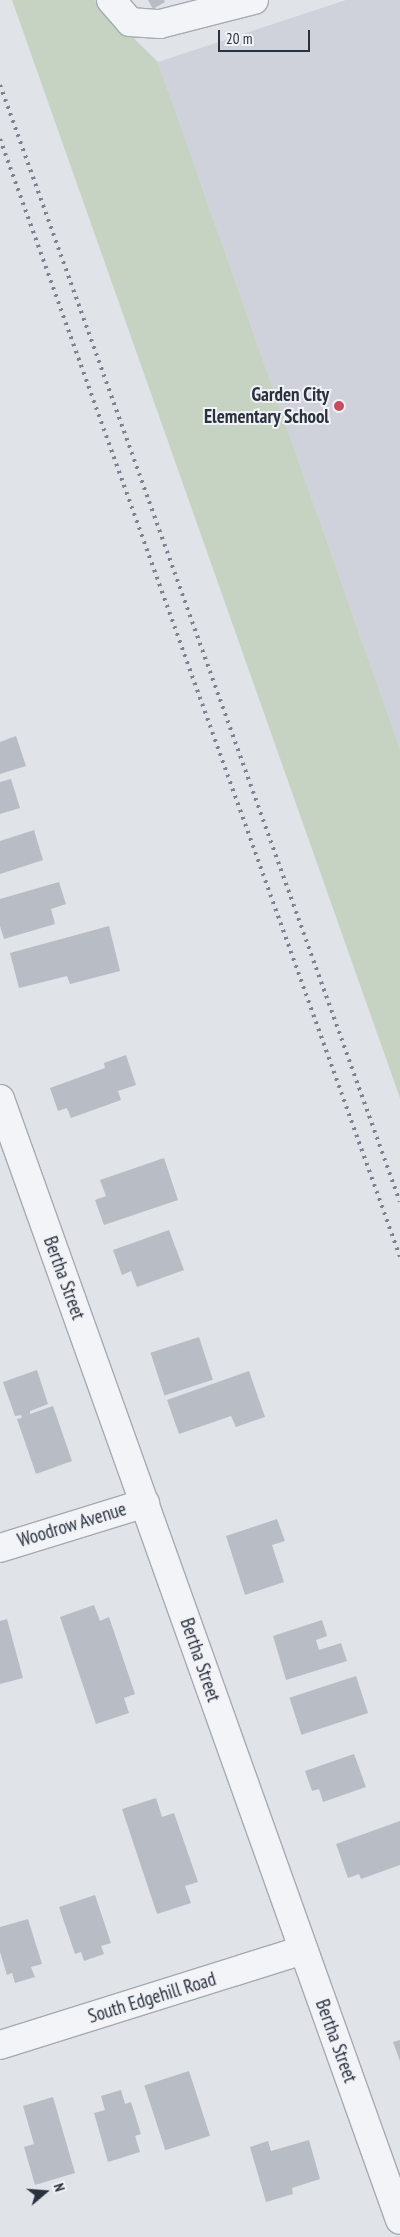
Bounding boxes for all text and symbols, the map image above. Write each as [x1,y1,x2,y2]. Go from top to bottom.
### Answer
scale bar [220,20,312,52]
text: 20 m [226,29,252,48]
place label: Garden City Elementary School [203,384,329,428]
marker: Garden City Elementary School [333,400,345,412]
street label: Bertha Street [38,1233,90,1323]
street label: Woodrow Avenue [15,1498,129,1552]
street label: Bertha Street [175,1615,225,1705]
street label: South Edgehill Road [85,1968,219,2028]
street label: Bertha Street [310,1996,362,2086]
north arrow [20,2167,70,2217]
text: N [50,2181,69,2194]

